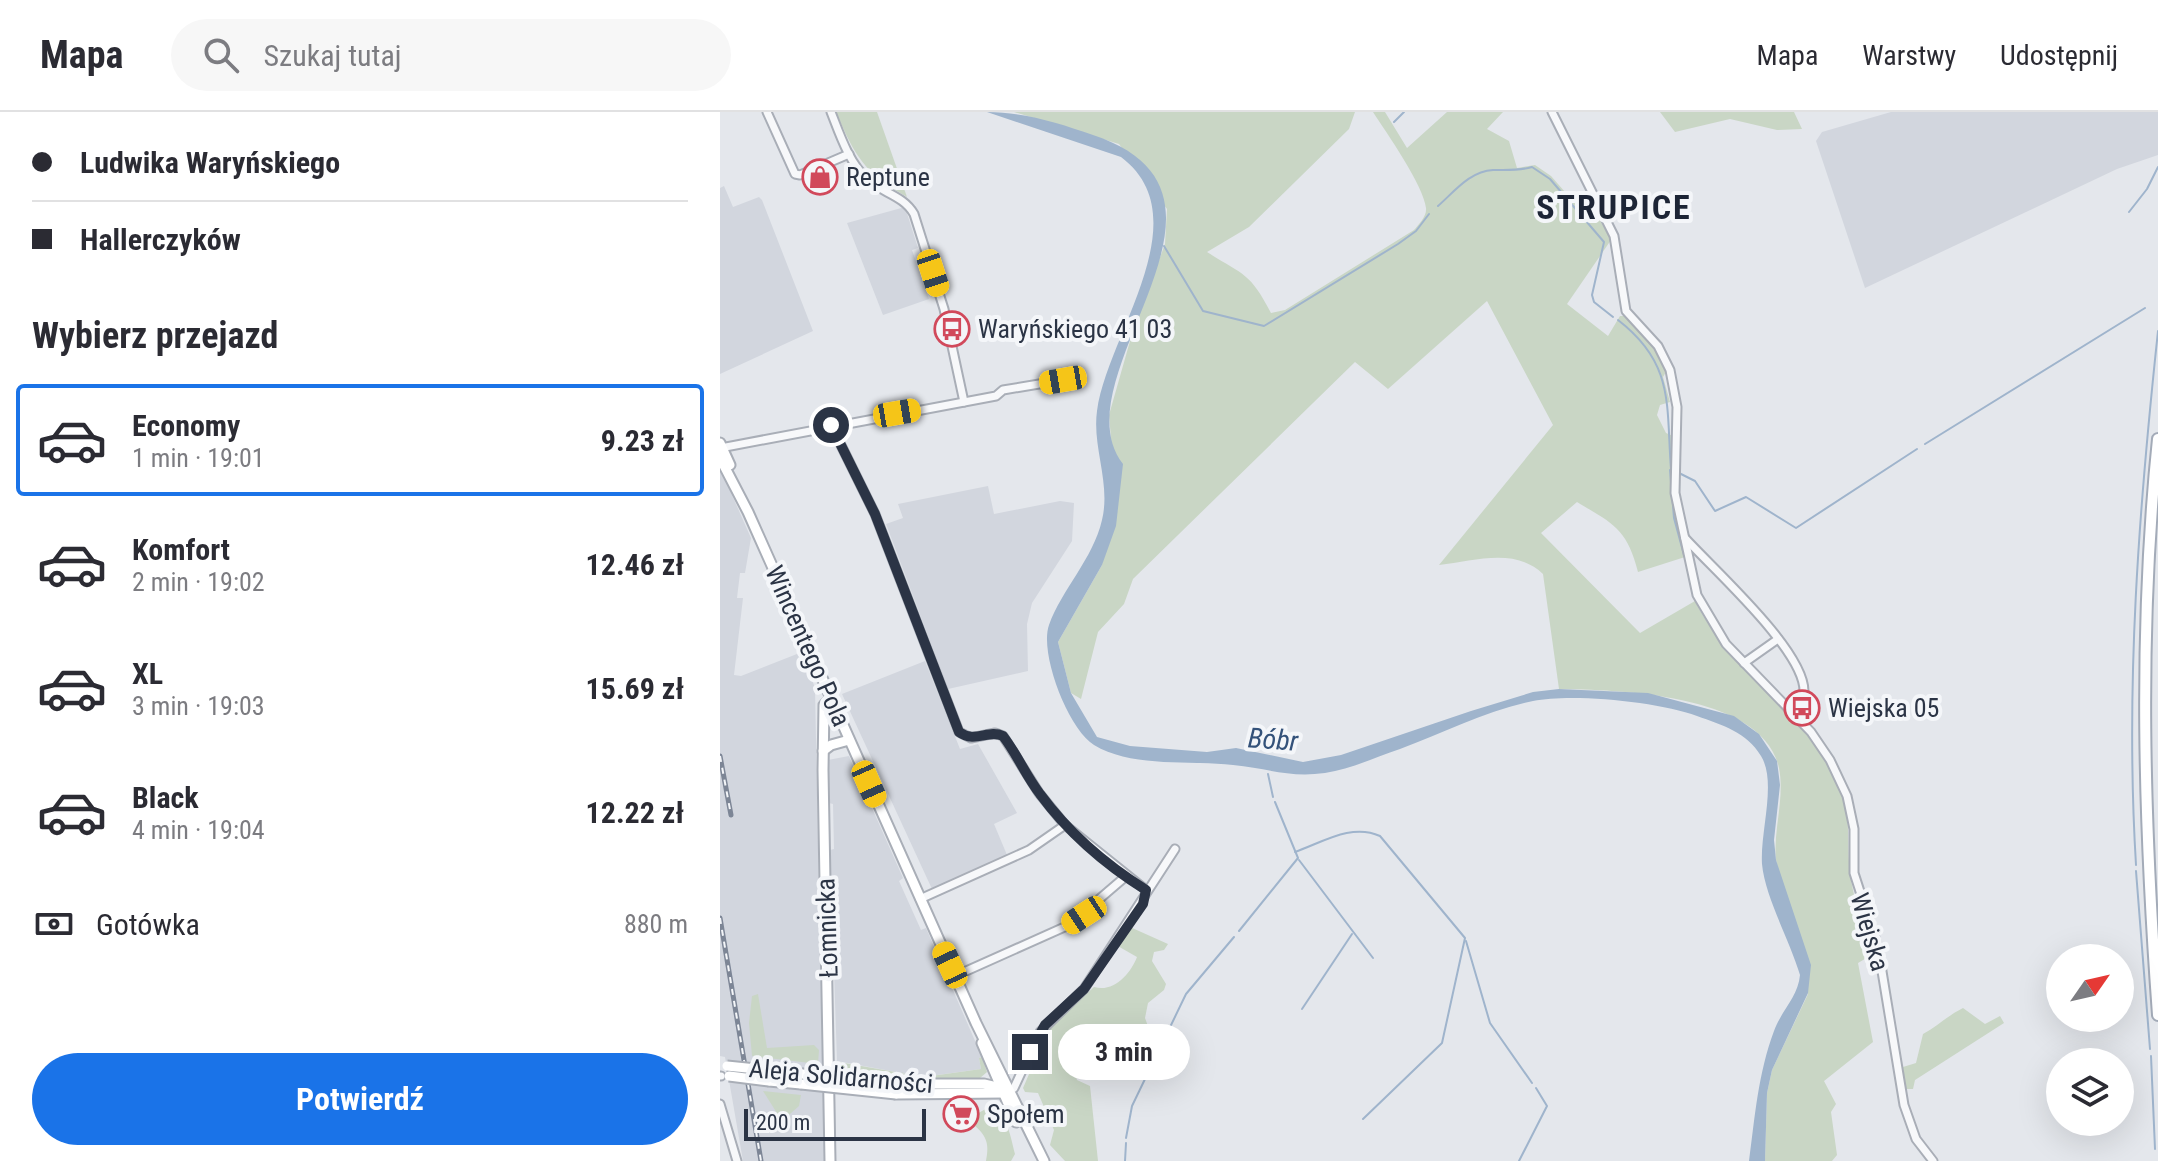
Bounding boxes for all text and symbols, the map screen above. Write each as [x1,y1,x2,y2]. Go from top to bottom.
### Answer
search box [171,19,731,91]
text: Mapa [40,33,123,77]
icon: search [199,33,243,77]
text: Szukaj tutaj [263,38,402,73]
text: Mapa [1757,39,1818,72]
text: Warstwy [1862,39,1956,72]
text: Udostępnij [2000,39,2118,72]
text: Ludwika Waryńskiego [80,145,340,180]
shop icon: Reptune [801,158,839,196]
place label: Reptune [846,162,930,192]
district label: STRUPICE [1536,187,1692,227]
text: Hallerczyków [80,222,241,257]
car [914,246,952,300]
bus stop icon: Waryńskiego 41 03 [933,310,971,348]
place label: Waryńskiego 41 03 [978,314,1172,344]
text: Wybierz przejazd [32,315,278,357]
car [1037,364,1089,396]
car [871,397,923,429]
icon: car [36,404,108,476]
route start [813,407,849,443]
text: Economy [132,408,240,443]
text: 9.23 zł [601,423,684,458]
text: 1 min · 19:01 [132,443,265,473]
icon: car [36,528,108,600]
text: Komfort [132,532,230,567]
text: 12.46 zł [586,547,684,582]
street label: Wincentego Pola [759,561,857,731]
text: 2 min · 19:02 [132,567,265,597]
icon: car [36,652,108,724]
text: XL [132,656,163,691]
text: 15.69 zł [586,671,684,706]
bus stop icon: Wiejska 05 [1783,689,1821,727]
text: 3 min · 19:03 [132,691,265,721]
place label: Wiejska 05 [1828,693,1939,723]
water label: Bóbr [1247,721,1300,758]
car [848,757,890,811]
icon: car [36,776,108,848]
text: Black [132,780,199,815]
text: 12.22 zł [586,795,684,830]
text: 4 min · 19:04 [132,815,265,845]
street label: Łomnicka [810,878,844,978]
street label: Wiejska [1845,889,1895,975]
car [1057,892,1111,938]
icon: cash [32,902,76,946]
text: Gotówka [96,907,200,942]
text: 880 m [624,909,688,939]
car [929,938,971,992]
north arrow [2046,944,2134,1032]
map controls [2046,944,2134,1136]
callout: 3 min [1058,1024,1190,1080]
route end [1012,1034,1048,1070]
text: 3 min [1095,1037,1153,1067]
button: layers [2046,1048,2134,1136]
button: Potwierdź [32,1053,688,1145]
street label: Aleja Solidarności [748,1053,934,1099]
supermarket icon: Społem [942,1095,980,1133]
place label: Społem [987,1099,1065,1129]
scale bar [744,1105,926,1141]
text: 200 m [756,1110,810,1135]

